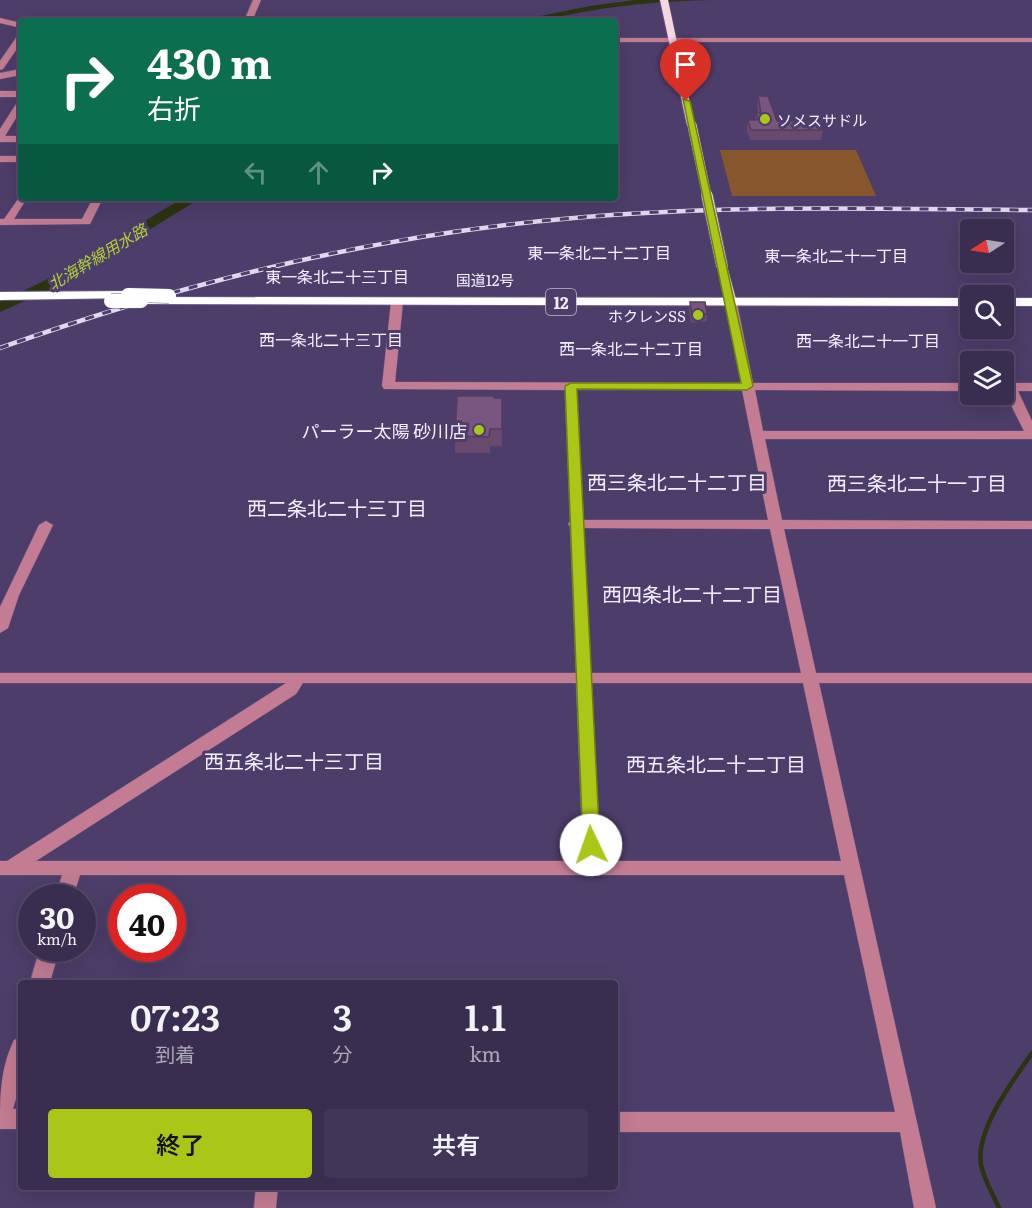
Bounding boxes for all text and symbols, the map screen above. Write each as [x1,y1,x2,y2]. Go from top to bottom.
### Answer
text: 430 m [147,30,272,92]
pin [660,39,711,101]
icon: right [48,42,126,120]
icon: arrive [669,48,702,81]
text: 右折 [147,87,201,127]
place label: ソメスサドル [777,108,867,131]
marker: ソメスサドル [758,112,772,126]
icon: left [239,156,272,189]
icon: ahead [302,156,335,189]
icon: right [365,156,398,189]
water label: 北海幹線用水路 [43,216,153,295]
north arrow [960,219,1014,273]
map controls [960,219,1014,405]
district label: 東一条北二十二丁目 [527,240,671,264]
district label: 東一条北二十一丁目 [764,243,908,267]
district label: 東一条北二十三丁目 [265,264,409,288]
street label: 国道12号 [456,268,514,291]
button: search [960,285,1014,339]
road number: 12 [546,289,576,315]
place label: ホクレンSS [608,304,686,327]
marker: ホクレンSS [691,308,705,322]
district label: 西一条北二十三丁目 [259,327,403,351]
district label: 西一条北二十一丁目 [796,328,940,352]
district label: 西一条北二十二丁目 [559,336,703,360]
button: layers [960,351,1014,405]
place label: パーラー太陽 砂川店 [301,417,467,444]
marker: パーラー太陽 砂川店 [472,423,486,437]
district label: 西三条北二十二丁目 [587,466,767,496]
district label: 西三条北二十一丁目 [827,467,1007,497]
district label: 西二条北二十三丁目 [247,492,427,522]
district label: 西四条北二十二丁目 [602,578,782,608]
district label: 西五条北二十三丁目 [204,745,384,775]
district label: 西五条北二十二丁目 [626,748,806,778]
position arrow [559,813,623,877]
speed limit sign: 40 [108,884,186,962]
text: 30 [39,894,75,938]
text: km/h [37,927,77,950]
text: 07:23 [130,989,220,1042]
text: 3 [332,989,352,1042]
text: 1.1 [464,989,506,1042]
text: 到着 [155,1038,195,1068]
text: 分 [332,1038,352,1068]
text: km [469,1038,501,1068]
button: 終了 [48,1109,312,1178]
button: 共有 [324,1109,588,1178]

